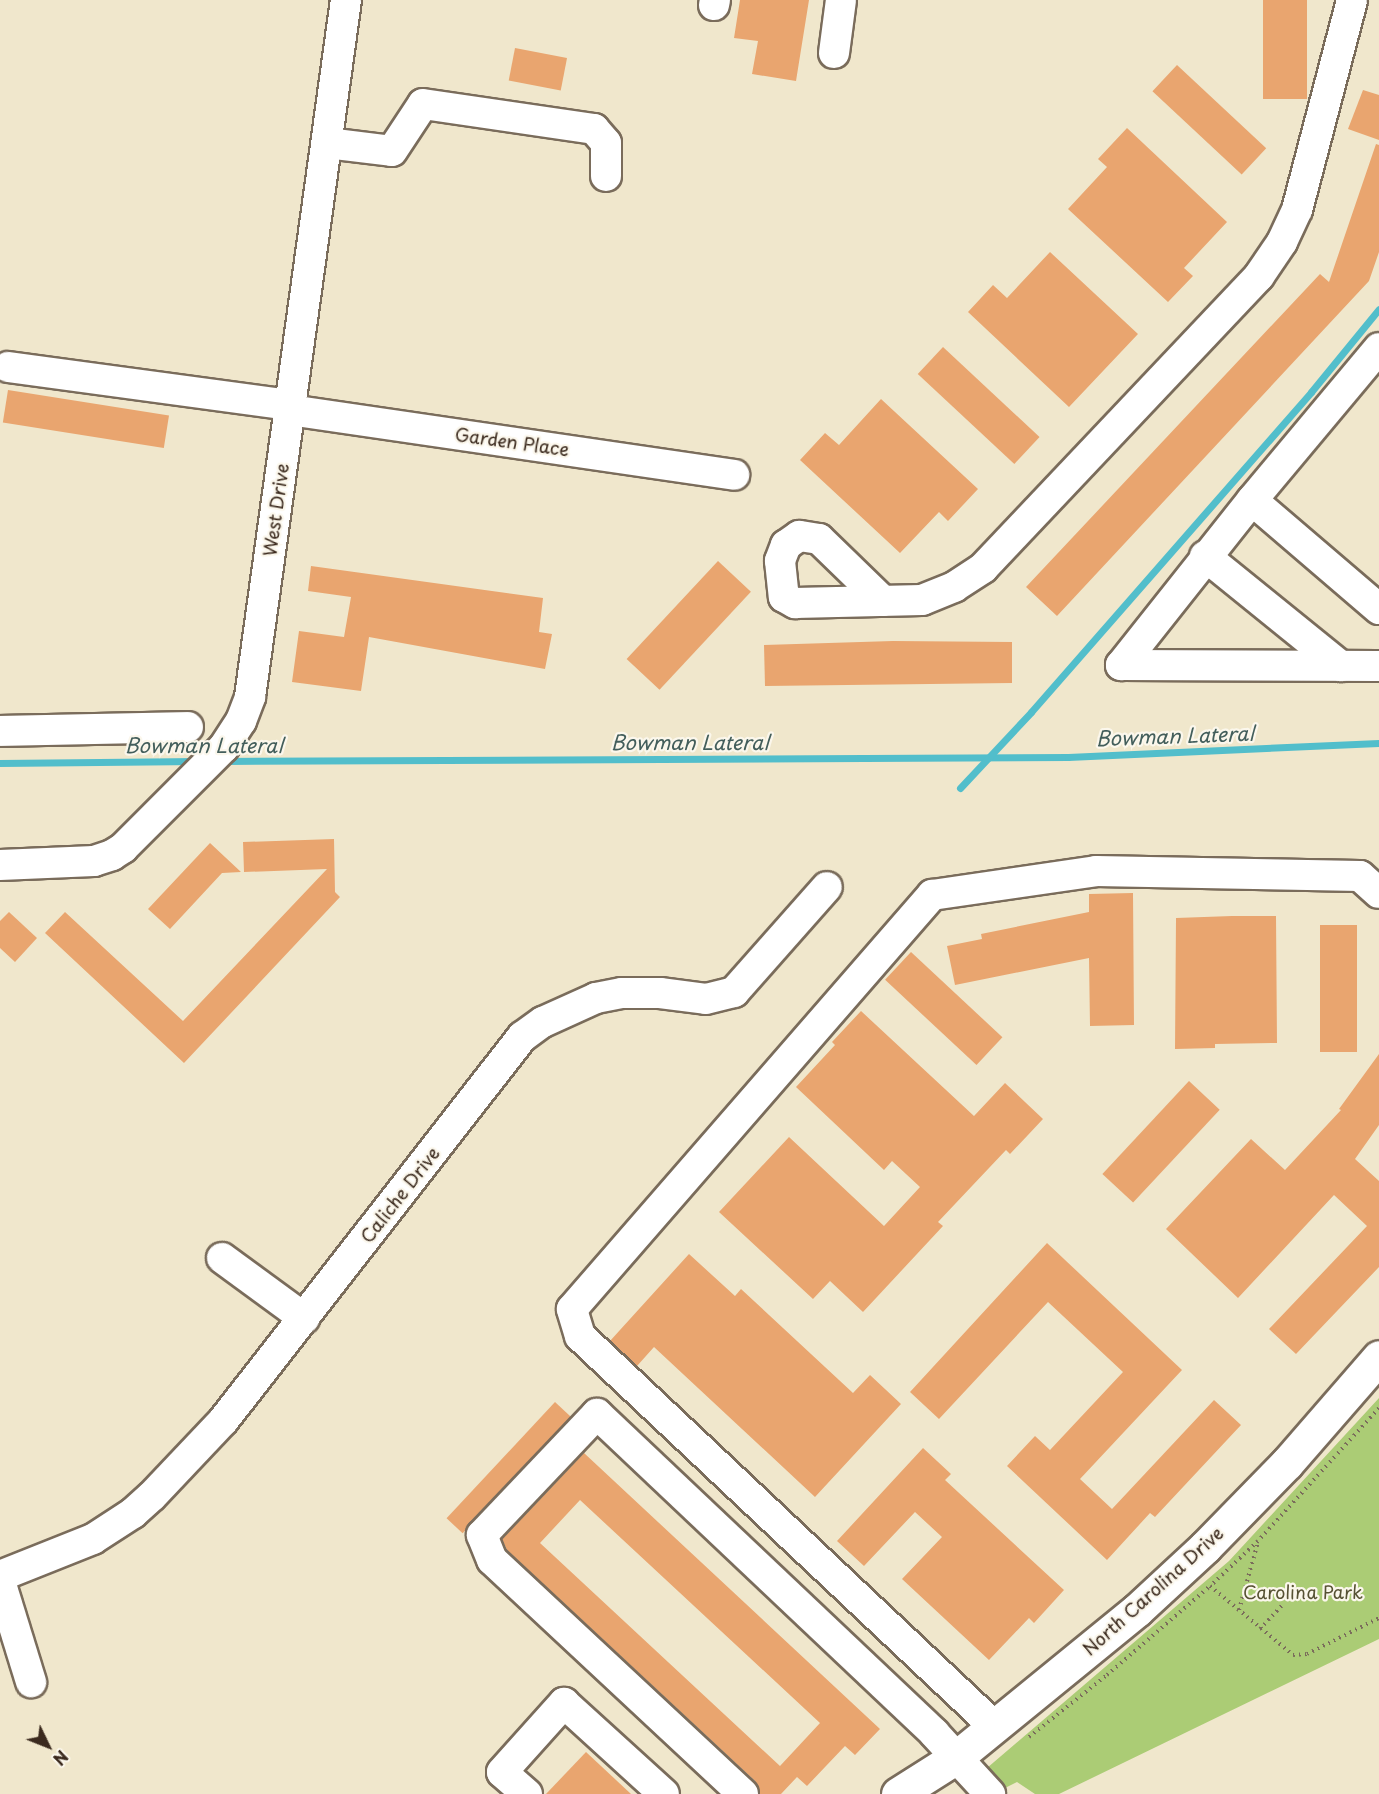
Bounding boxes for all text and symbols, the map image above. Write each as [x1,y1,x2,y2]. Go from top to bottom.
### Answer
street label: Garden Place [453,423,571,461]
street label: West Drive [259,462,293,558]
water label: Bowman Lateral [1096,721,1254,751]
water label: Bowman Lateral [611,730,769,754]
water label: Bowman Lateral [125,733,283,757]
street label: Caliche Drive [356,1143,444,1247]
street label: North Carolina Drive [1078,1522,1228,1660]
park label: Carolina Park [1243,1581,1363,1603]
north arrow [18,1716,78,1776]
text: N [48,1745,74,1771]

